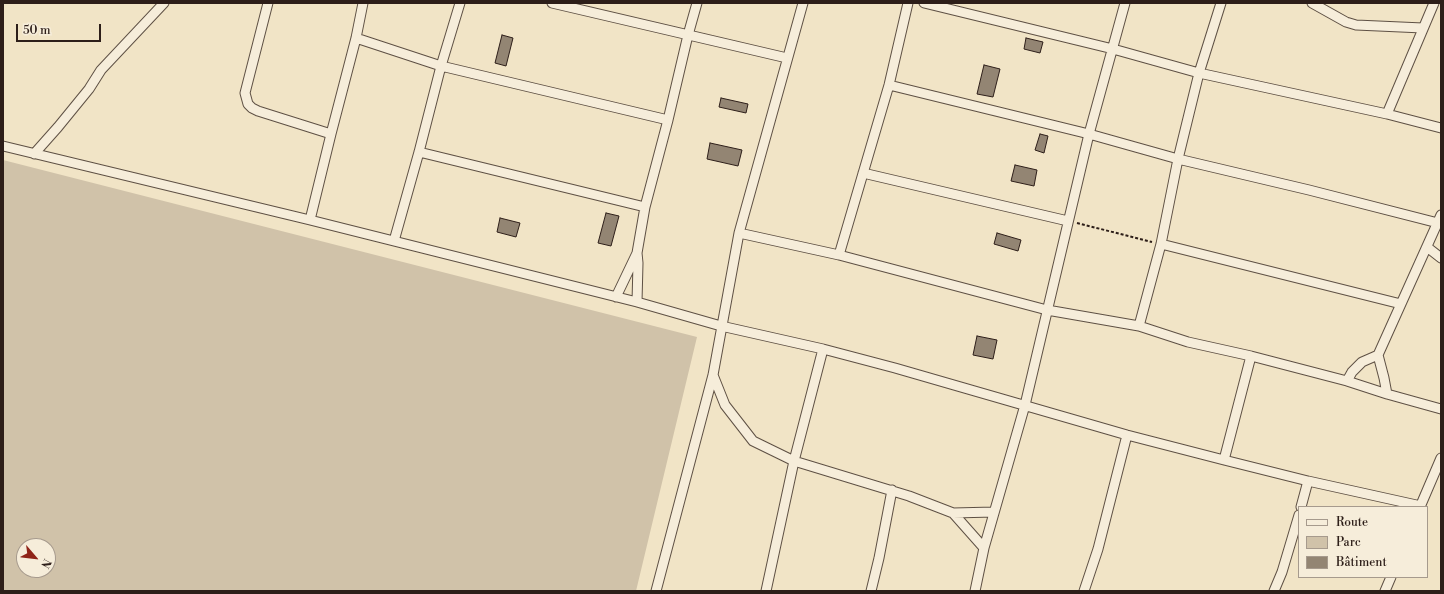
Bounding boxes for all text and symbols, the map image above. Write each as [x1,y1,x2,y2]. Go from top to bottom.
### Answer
scale bar [18,16,103,42]
text: 50 m [23,23,51,38]
legend [1298,506,1428,578]
text: Route [1336,515,1368,530]
text: Parc [1336,535,1361,550]
north arrow [16,538,56,578]
text: Bâtiment [1336,555,1387,570]
text: N [37,556,54,570]

